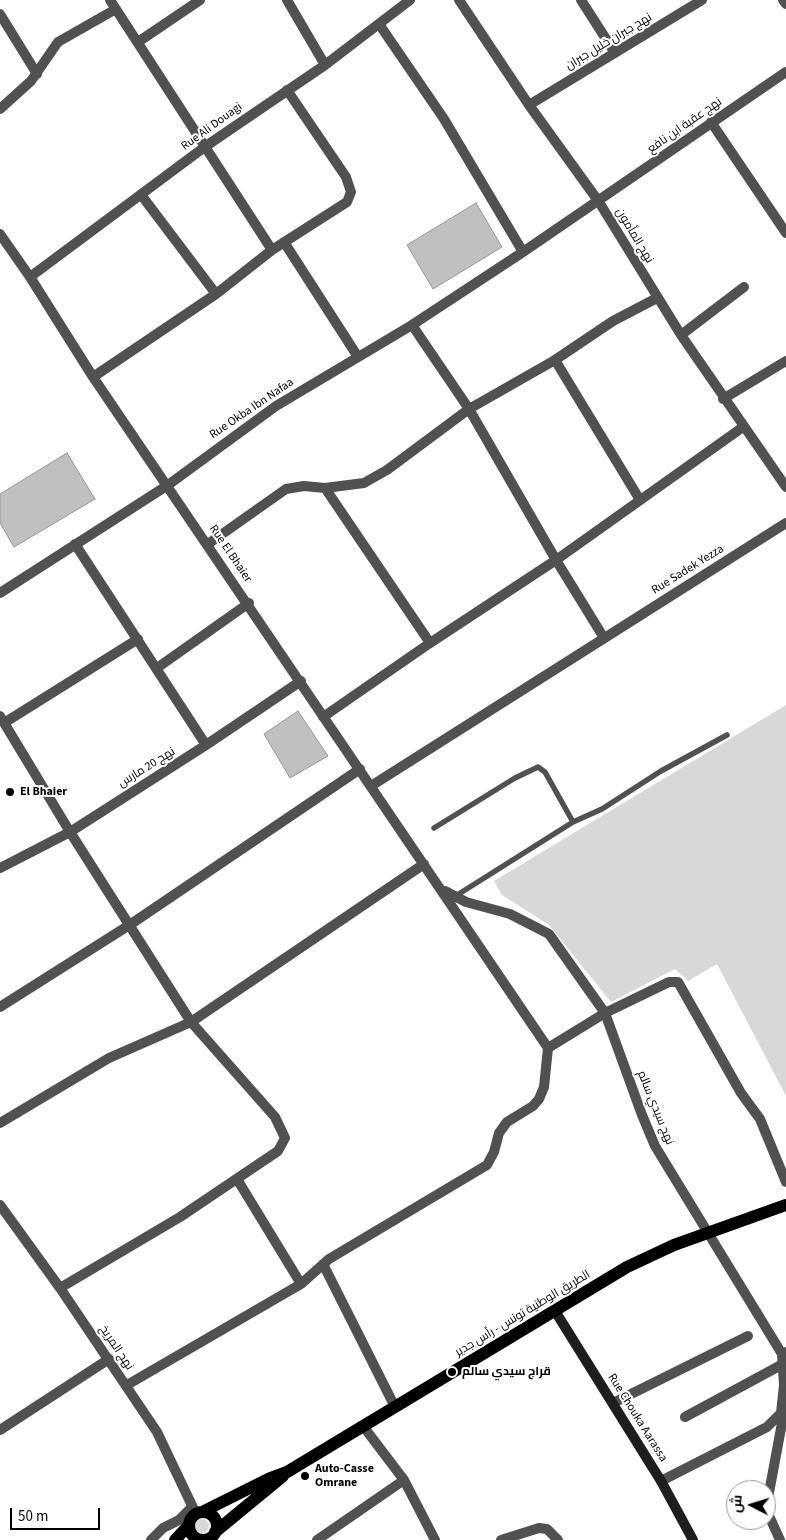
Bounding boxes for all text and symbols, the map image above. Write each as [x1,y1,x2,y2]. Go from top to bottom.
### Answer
street label: نهج جبران خليل جبران [563,11,655,73]
street label: نهج عقبة ابن نافع [645,95,725,157]
street label: Rue Ali Douagi [179,100,245,154]
street label: نهج المأمون [612,206,656,266]
street label: Rue Okba Ibn Nafaa [207,376,297,442]
street label: Rue El Bhaier [206,523,254,585]
street label: Rue Sadek Yezza [649,542,727,598]
street label: نهج 20 مارس [116,745,178,791]
place label: El Bhaier [20,785,67,799]
marker: El Bhaier [4,786,16,798]
street label: نهج سيدي سالم [634,1069,676,1147]
street label: الطريق الوطنية تونس - رأس جدير [453,1268,593,1360]
street label: نهج المريخ [96,1323,136,1373]
place label: قراج سيدي سالم [462,1365,551,1379]
marker: قراج سيدي سالم [446,1366,458,1378]
street label: Rue Chouka Aarassa [604,1371,670,1465]
place label: Auto-Casse Omrane [315,1462,374,1490]
marker: Auto-Casse Omrane [299,1470,311,1482]
north arrow [726,1480,776,1530]
text: ش [726,1494,748,1514]
scale bar [12,1498,102,1530]
text: 50 m [18,1506,48,1527]

